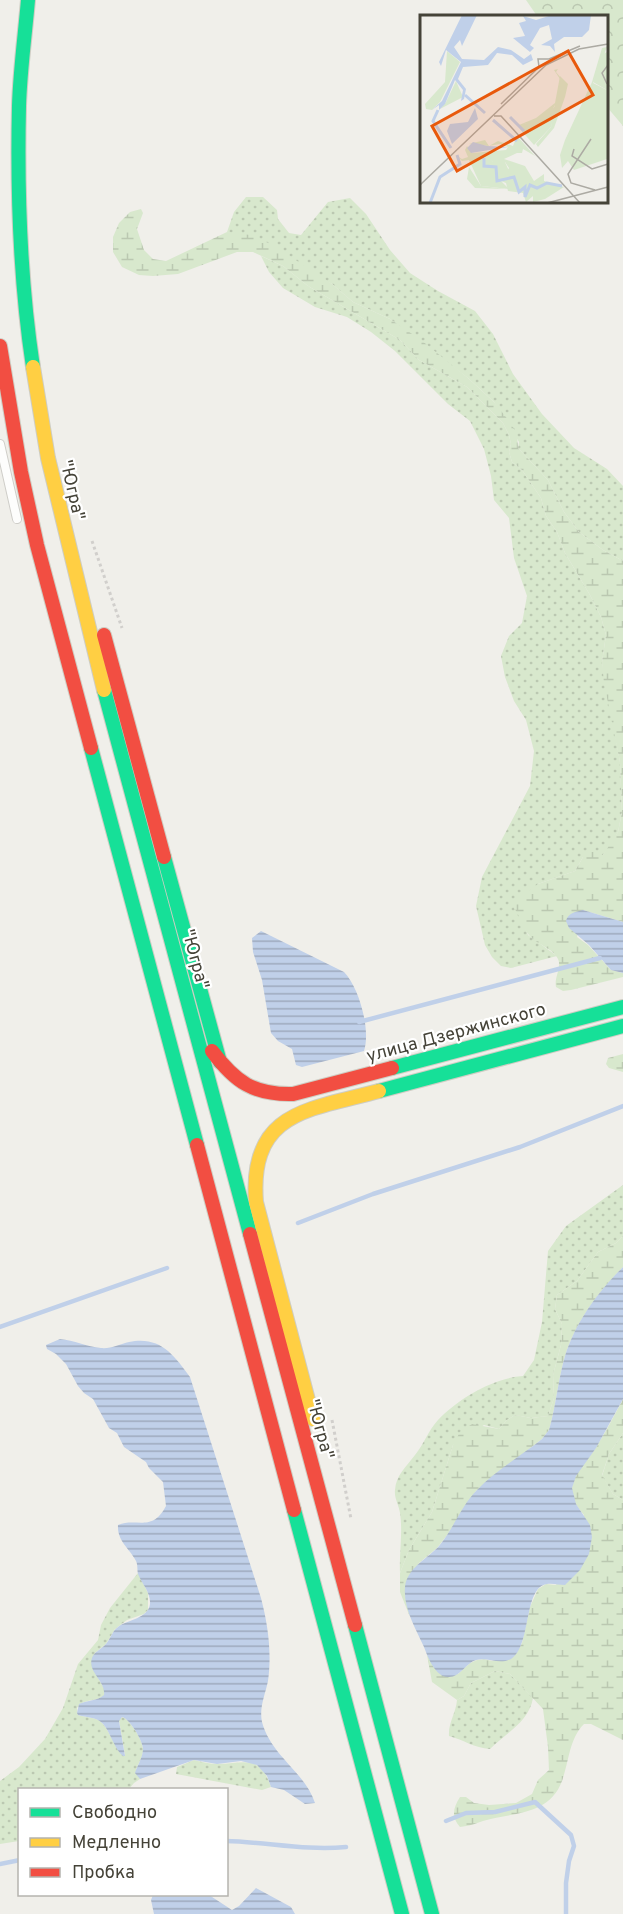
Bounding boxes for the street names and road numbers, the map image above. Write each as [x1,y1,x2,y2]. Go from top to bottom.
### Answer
street label: "Югра" [53,458,90,523]
street label: "Югра" [176,927,214,992]
street label: улица Дзержинского [364,998,549,1068]
street label: "Югра" [301,1397,339,1462]

